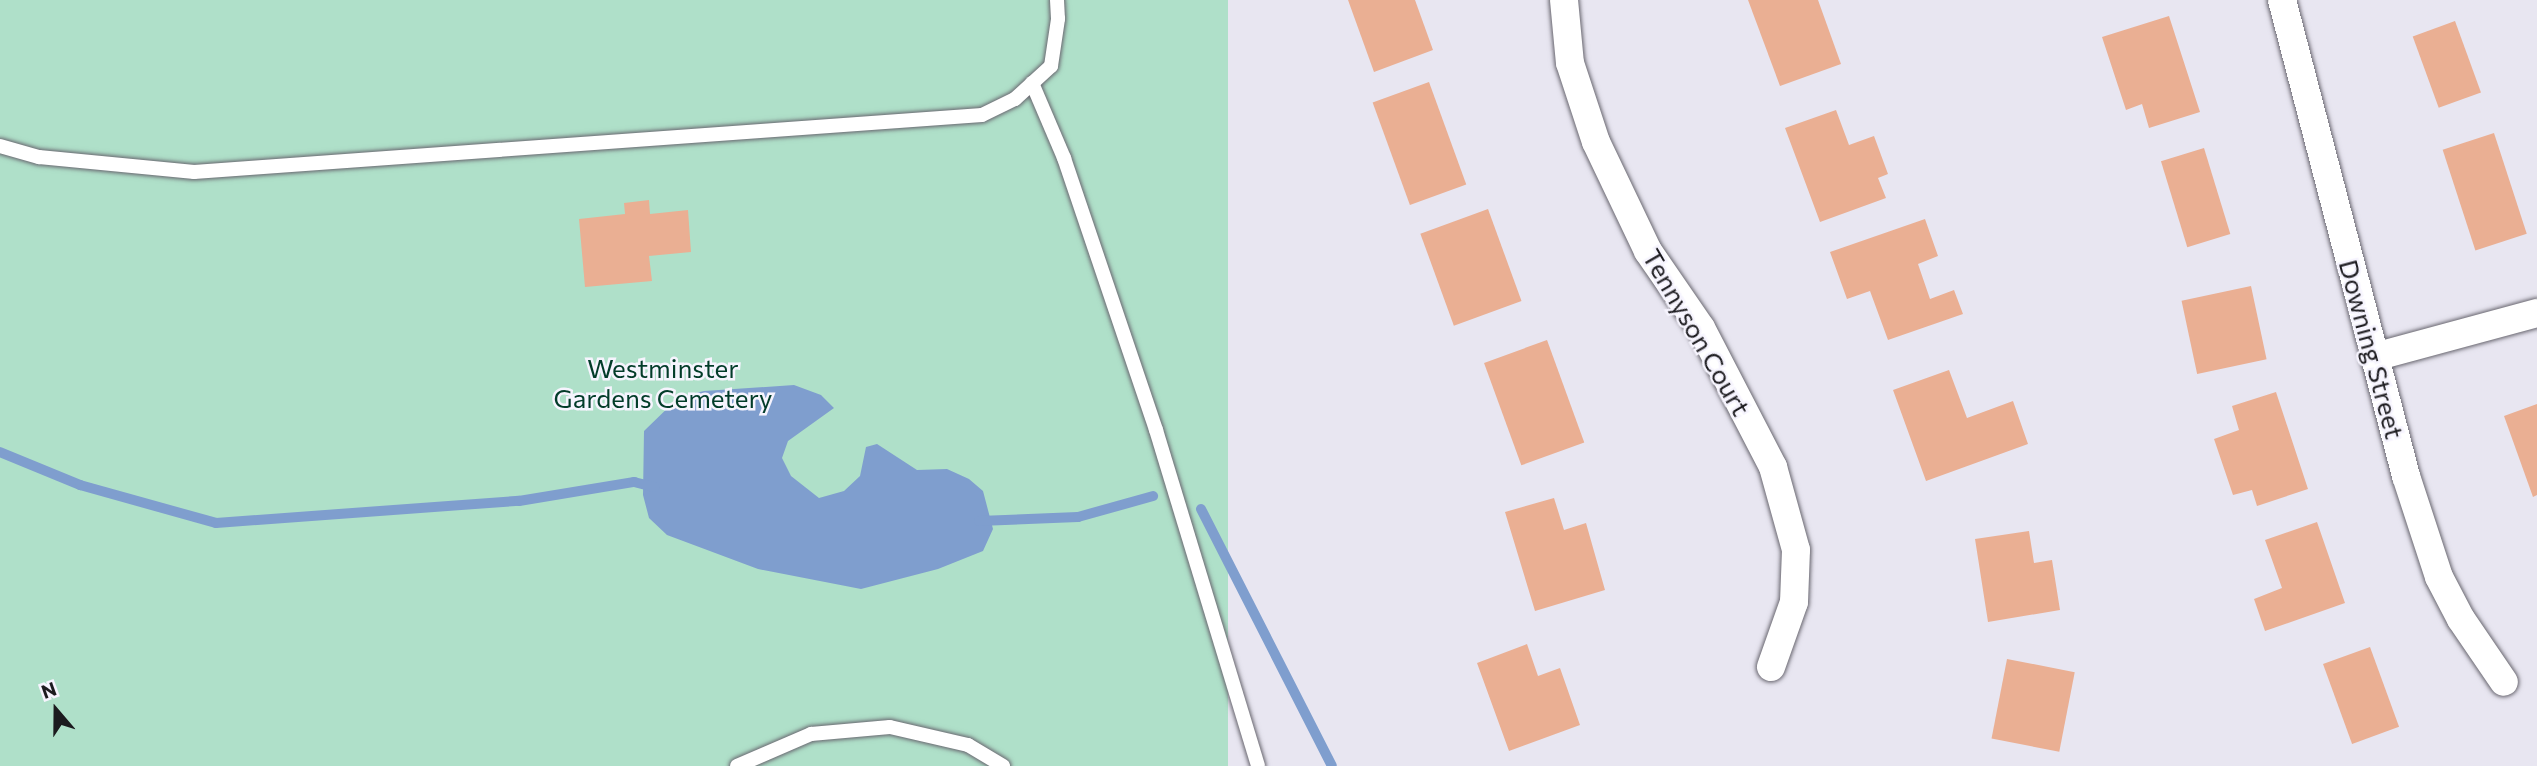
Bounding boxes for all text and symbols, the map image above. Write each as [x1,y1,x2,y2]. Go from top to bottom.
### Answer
street label: Tennyson Court [1637,243,1757,421]
street label: Downing Street [2333,256,2411,442]
park label: Westminster Gardens Cemetery [554,352,772,414]
north arrow [21,675,91,745]
text: N [38,677,59,703]

